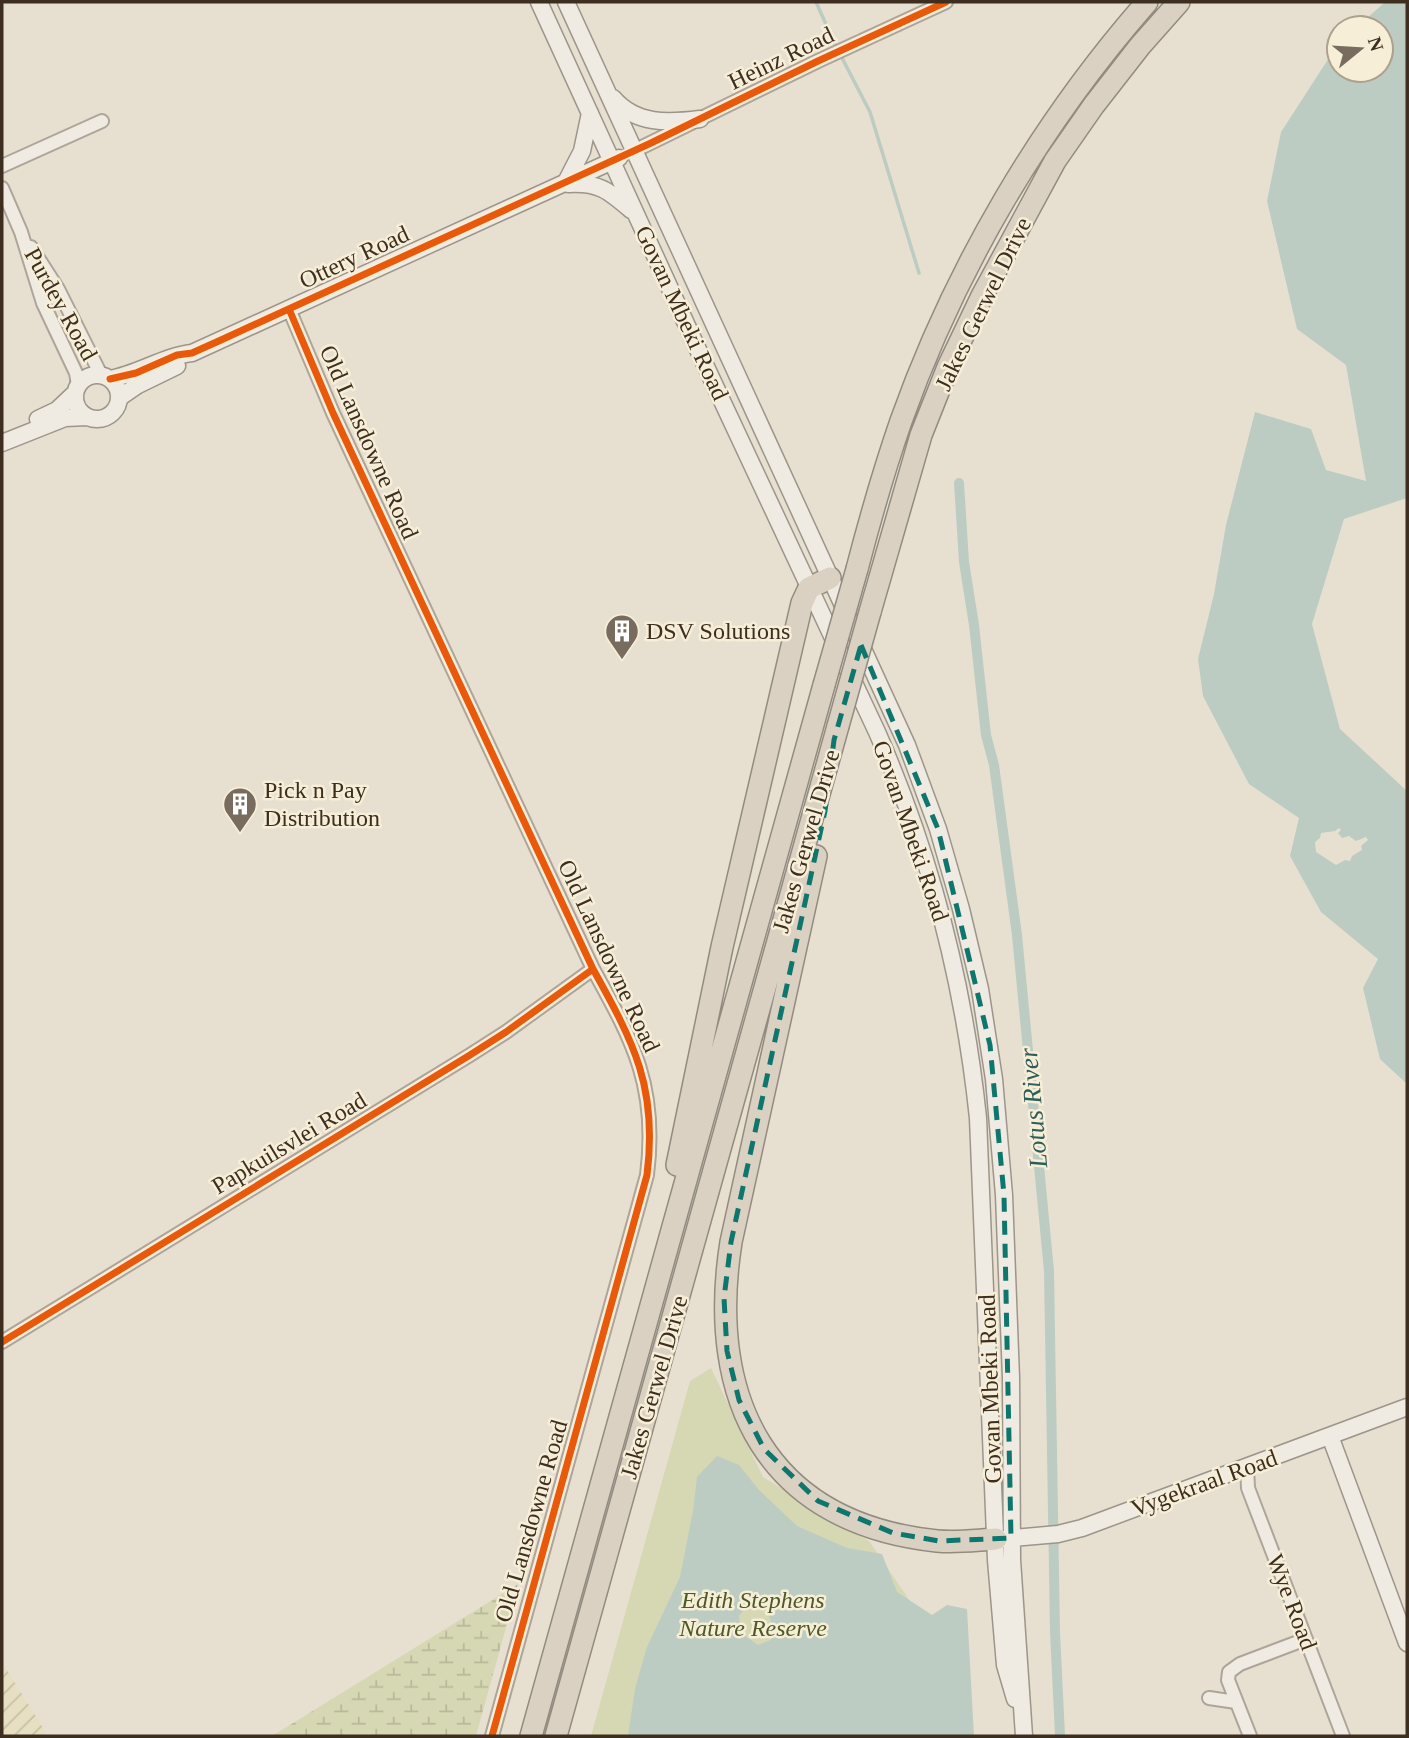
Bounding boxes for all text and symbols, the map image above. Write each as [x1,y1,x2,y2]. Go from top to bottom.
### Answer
north arrow [1325,14,1395,84]
street label: Heinz Road [724,21,838,95]
text: N [1364,34,1388,54]
street label: Jakes Gerwel Drive [930,213,1036,395]
street label: Ottery Road [295,220,413,294]
street label: Govan Mbeki Road [630,222,734,404]
street label: Purdey Road [19,243,103,365]
street label: Old Lansdowne Road [315,341,423,543]
building icon: DSV Solutions [603,612,641,661]
place label: DSV Solutions [646,618,790,644]
street label: Govan Mbeki Road [868,737,954,925]
street label: Jakes Gerwel Drive [767,746,845,936]
place label: Pick n Pay Distribution [264,777,380,831]
building icon: Pick n Pay Distribution [221,785,259,834]
street label: Old Lansdowne Road [553,856,665,1056]
water label: Lotus River [1014,1046,1053,1170]
street label: Papkuilsvlei Road [207,1087,371,1199]
street label: Jakes Gerwel Drive [615,1292,693,1482]
street label: Govan Mbeki Road [974,1294,1006,1484]
street label: Old Lansdowne Road [490,1417,572,1625]
street label: Vygekraal Road [1127,1444,1281,1522]
street label: Wye Road [1262,1550,1322,1654]
park label: Edith Stephens Nature Reserve [678,1587,827,1641]

